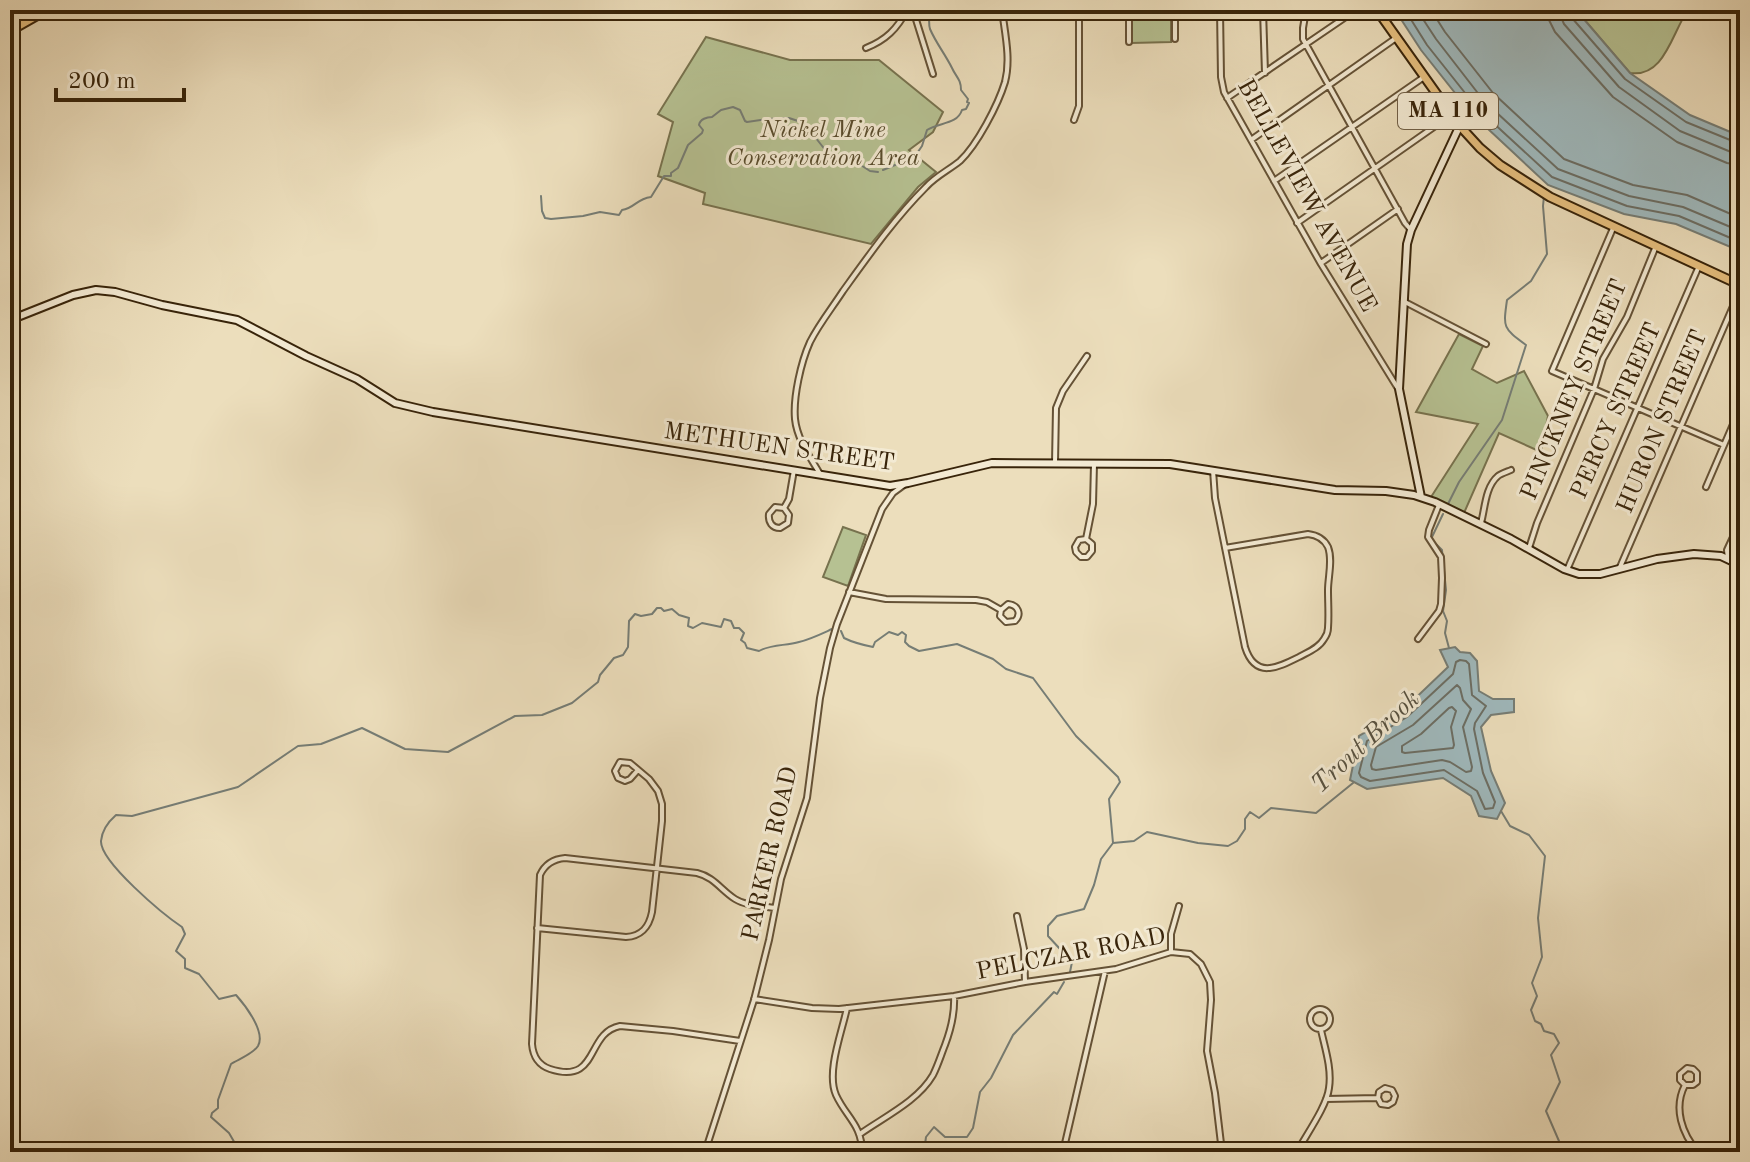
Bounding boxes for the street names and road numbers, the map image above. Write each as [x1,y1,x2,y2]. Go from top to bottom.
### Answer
street label: BELLEVIEW AVENUE [1232,76,1380,316]
road number: MA 110 [1398,93,1498,129]
street label: PINCKNEY STREET [1518,276,1632,504]
street label: PERCY STREET [1567,319,1667,503]
street label: HURON STREET [1614,327,1712,517]
street label: METHUEN STREET [662,420,896,476]
street label: PARKER ROAD [739,764,803,944]
street label: PELCZAR ROAD [974,925,1168,985]

